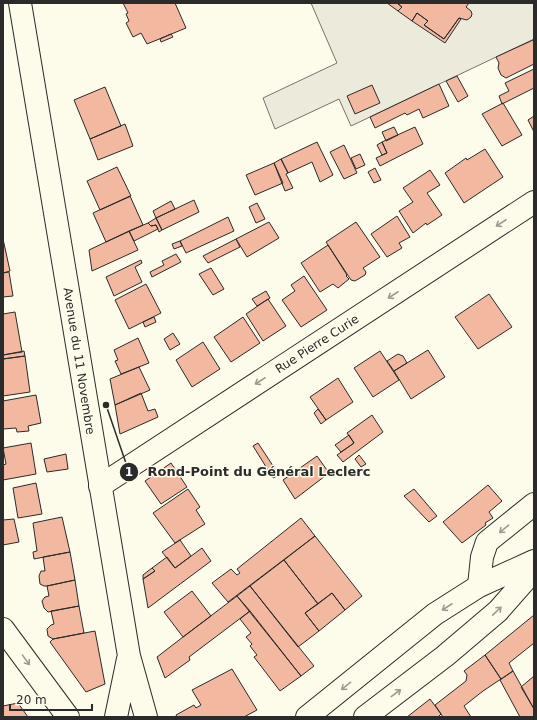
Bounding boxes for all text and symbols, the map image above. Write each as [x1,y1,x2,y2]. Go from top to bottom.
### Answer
one-way arrow [496,219,507,227]
street label: Avenue du 11 Novembre [60,286,98,436]
one-way arrow [387,291,399,299]
street label: Rue Pierre Curie [273,312,361,376]
one-way arrow [255,377,266,385]
callout: Rond-Point du Général Leclerc [119,459,378,484]
text: Rond-Point du Général Leclerc [148,464,370,479]
text: 1 [125,465,133,479]
one-way arrow [499,524,509,533]
one-way arrow [441,602,452,611]
one-way arrow [492,607,502,616]
one-way arrow [22,655,30,666]
one-way arrow [340,682,351,690]
scale bar [10,686,92,712]
one-way arrow [391,689,402,698]
text: 20 m [16,693,47,707]

